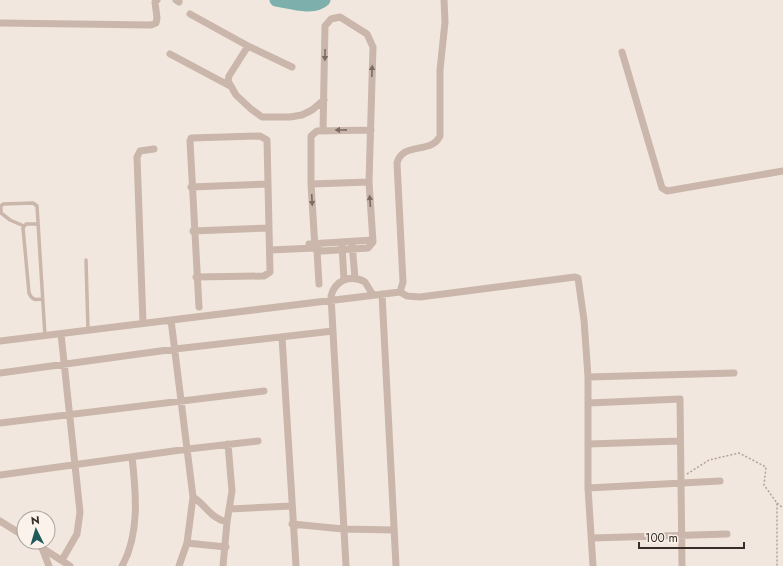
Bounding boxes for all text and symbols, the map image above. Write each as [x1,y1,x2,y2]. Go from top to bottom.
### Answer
one-way arrow [321,49,328,61]
one-way arrow [369,65,376,77]
one-way arrow [335,127,347,134]
one-way arrow [309,194,315,207]
one-way arrow [367,195,374,207]
north arrow [16,510,56,550]
text: N [30,512,40,528]
scale bar [639,524,744,550]
text: 100 m [645,529,678,547]

